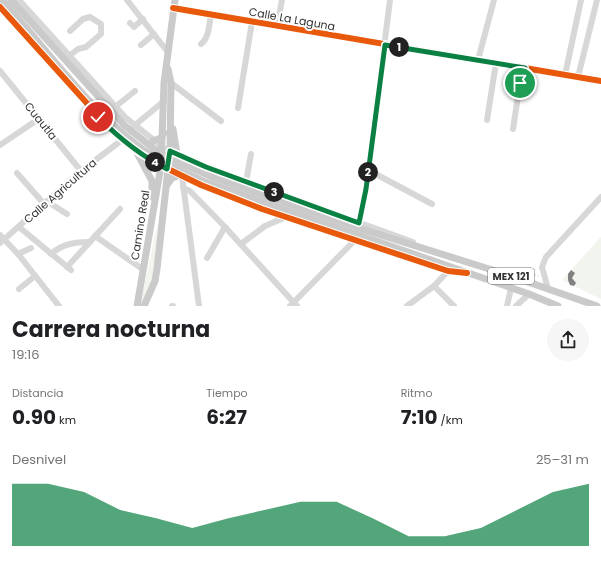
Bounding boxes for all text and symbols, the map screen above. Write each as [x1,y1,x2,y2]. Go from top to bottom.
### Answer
street label: Calle La Laguna [248,4,336,34]
pin: 1 [389,37,409,57]
text: 1 [397,39,401,55]
pin [503,66,537,100]
icon: arrive [509,72,531,94]
street label: Cuautla [21,99,61,143]
pin [81,100,115,134]
icon: check [87,106,109,128]
pin: 4 [145,152,165,172]
text: 4 [151,154,159,170]
street label: Calle Agricultura [20,155,100,227]
pin: 2 [358,162,378,182]
text: 2 [365,164,371,180]
pin: 3 [264,182,284,202]
text: 3 [271,184,277,200]
street label: Camino Real [127,189,153,261]
road number: MEX 121 [488,268,534,284]
text: Carrera nocturna [12,314,210,345]
button: share [547,319,589,361]
text: 19:16 [12,345,40,364]
text: Distancia [12,385,64,401]
text: Tiempo [206,385,248,401]
text: Ritmo [401,385,432,401]
text: 0.90 [12,403,56,431]
text: 6:27 [206,403,247,431]
text: 7:10 [401,403,438,431]
text: km [56,412,76,428]
text: /km [438,412,463,428]
text: Desnivel [12,450,66,469]
text: 25–31 m [536,450,589,469]

